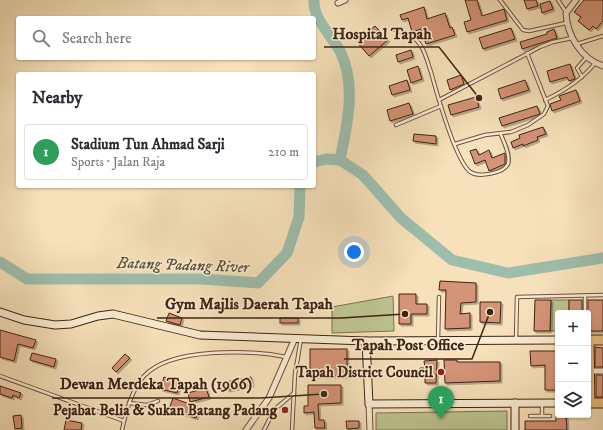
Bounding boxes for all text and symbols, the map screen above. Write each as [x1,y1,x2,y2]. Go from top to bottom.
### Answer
search box [16,16,316,60]
callout: Hospital Tapah [324,19,439,47]
text: Hospital Tapah [332,24,432,44]
icon: search [30,27,52,49]
text: Search here [62,29,131,48]
text: Nearby [32,87,82,109]
text: Stadium Tun Ahmad Sarji [71,135,225,154]
text: 1 [44,144,48,160]
text: 210 m [268,144,299,160]
text: Sports · Jalan Raja [71,154,165,170]
your location [344,242,364,262]
water label: Batang Padang River [116,253,251,277]
callout: Gym Majlis Daerah Tapah [157,290,341,318]
text: Gym Majlis Daerah Tapah [165,294,334,314]
map controls [555,310,591,418]
button: + [555,310,591,346]
callout: Tapah Post Office [344,331,472,359]
text: Tapah Post Office [351,335,464,355]
button: − [555,346,591,382]
place label: Tapah District Council [295,363,433,382]
marker: Tapah District Council [436,367,446,377]
callout: Dewan Merdeka Tapah (1966) [52,370,260,398]
text: Dewan Merdeka Tapah (1966) [60,374,252,394]
button: layers [555,382,591,418]
pin: 1 [428,386,454,419]
place label: Pejabat Belia & Sukan Batang Padang [53,401,278,420]
marker: Pejabat Belia & Sukan Batang Padang [280,405,290,415]

